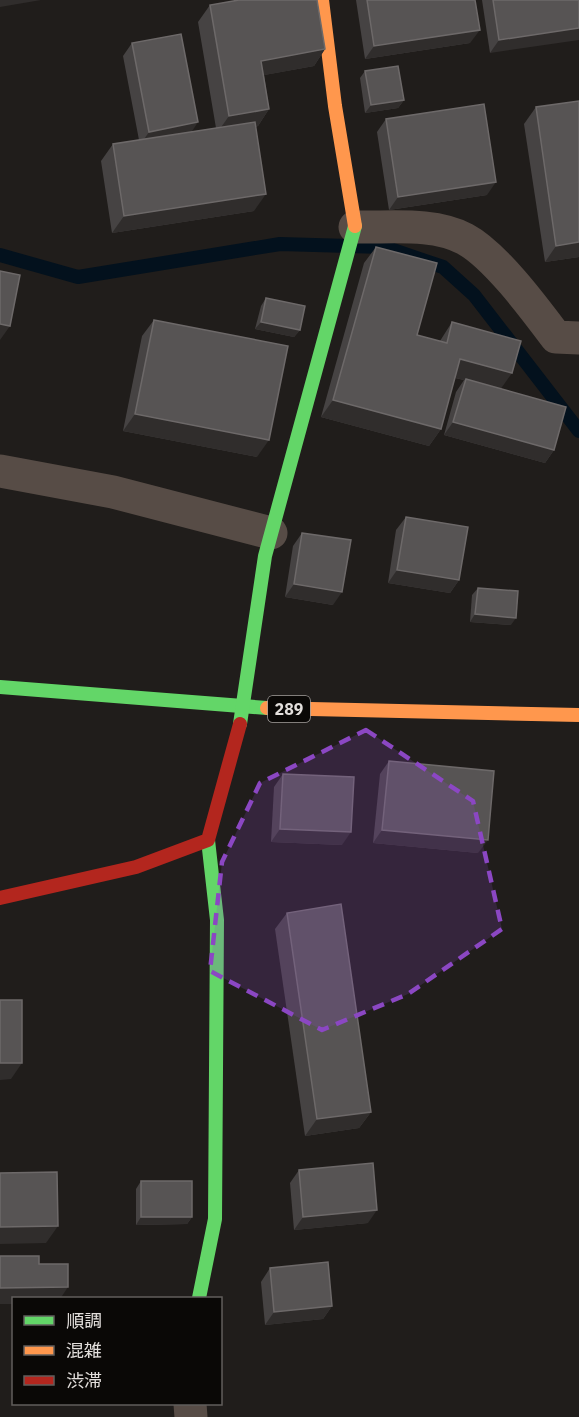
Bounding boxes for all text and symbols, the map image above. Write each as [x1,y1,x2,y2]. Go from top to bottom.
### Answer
road number: 289 [268,696,310,722]
legend [12,1297,222,1405]
text: 順調 [66,1309,102,1332]
text: 混雑 [66,1339,102,1362]
text: 渋滞 [66,1369,102,1392]

